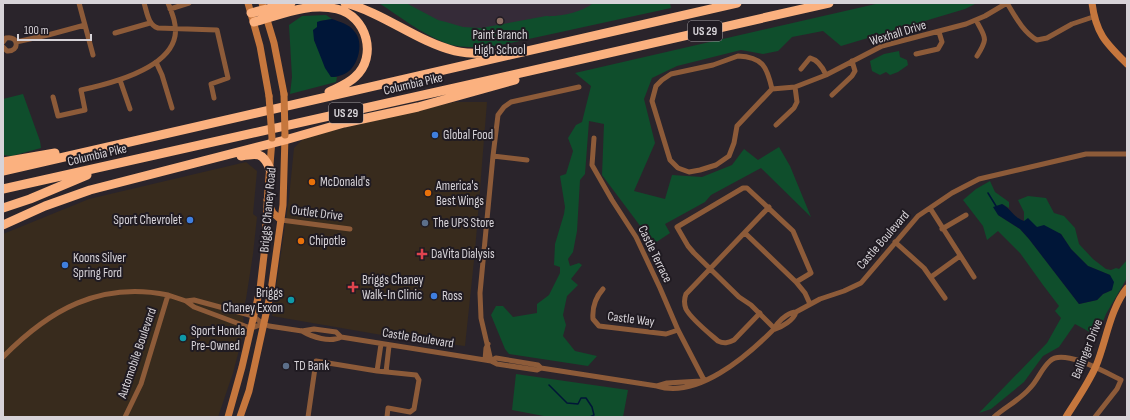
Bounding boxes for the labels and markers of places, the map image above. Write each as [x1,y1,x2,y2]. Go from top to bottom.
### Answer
marker: Paint Branch High School [495,16,505,26]
place label: Paint Branch High School [472,27,528,58]
place label: Global Food [443,127,493,143]
marker: Global Food [430,130,440,140]
place label: McDonald's [320,174,370,190]
marker: McDonald's [307,177,317,187]
place label: America's Best Wings [435,178,484,209]
marker: America's Best Wings [423,188,433,198]
place label: Sport Chevrolet [113,212,182,228]
marker: Sport Chevrolet [185,215,195,225]
place label: The UPS Store [433,215,494,231]
marker: The UPS Store [420,218,430,228]
place label: Chipotle [309,233,346,249]
marker: Chipotle [296,236,306,246]
place label: DaVita Dialysis [431,246,495,262]
marker: DaVita Dialysis [416,248,428,260]
place label: Koons Silver Spring Ford [73,250,126,281]
marker: Koons Silver Spring Ford [60,260,70,270]
place label: Briggs Chaney Walk-In Clinic [362,272,424,303]
marker: Briggs Chaney Walk-In Clinic [347,281,359,293]
place label: Briggs Chaney Exxon [222,285,283,316]
place label: Ross [442,288,463,304]
marker: Ross [429,291,439,301]
marker: Briggs Chaney Exxon [286,295,296,305]
place label: Sport Honda Pre-Owned [191,323,245,354]
marker: Sport Honda Pre-Owned [178,333,188,343]
place label: TD Bank [294,358,329,374]
marker: TD Bank [281,361,291,371]

